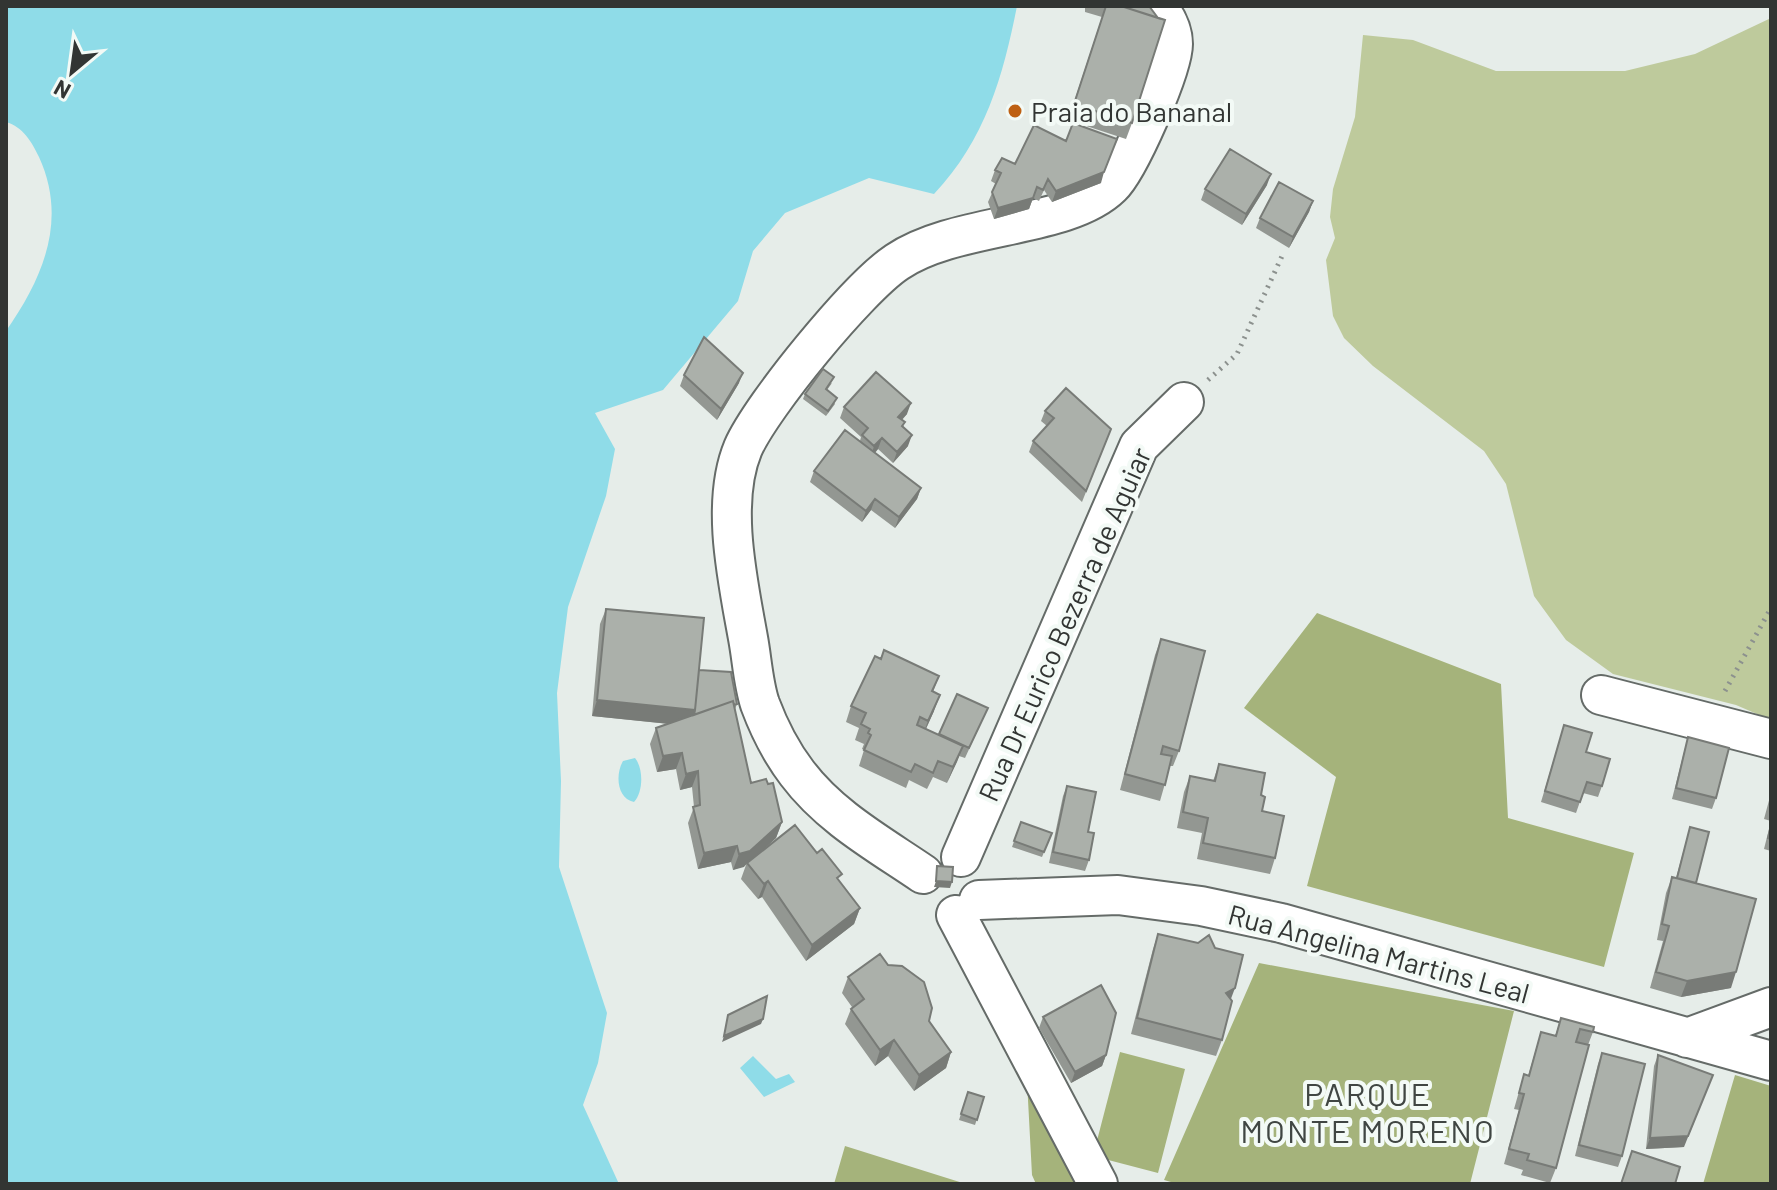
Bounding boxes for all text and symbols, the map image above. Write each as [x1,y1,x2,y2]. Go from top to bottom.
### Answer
north arrow [32,32,112,112]
text: N [49,75,75,105]
place label: Praia do Bananal [1031,94,1232,128]
marker: Praia do Bananal [1006,102,1024,120]
street label: Rua Dr Eurico Bezerra de Aguiar [970,442,1158,806]
street label: Rua Angelina Martins Leal [1225,896,1533,1010]
district label: PARQUE MONTE MORENO [1240,1074,1496,1149]

